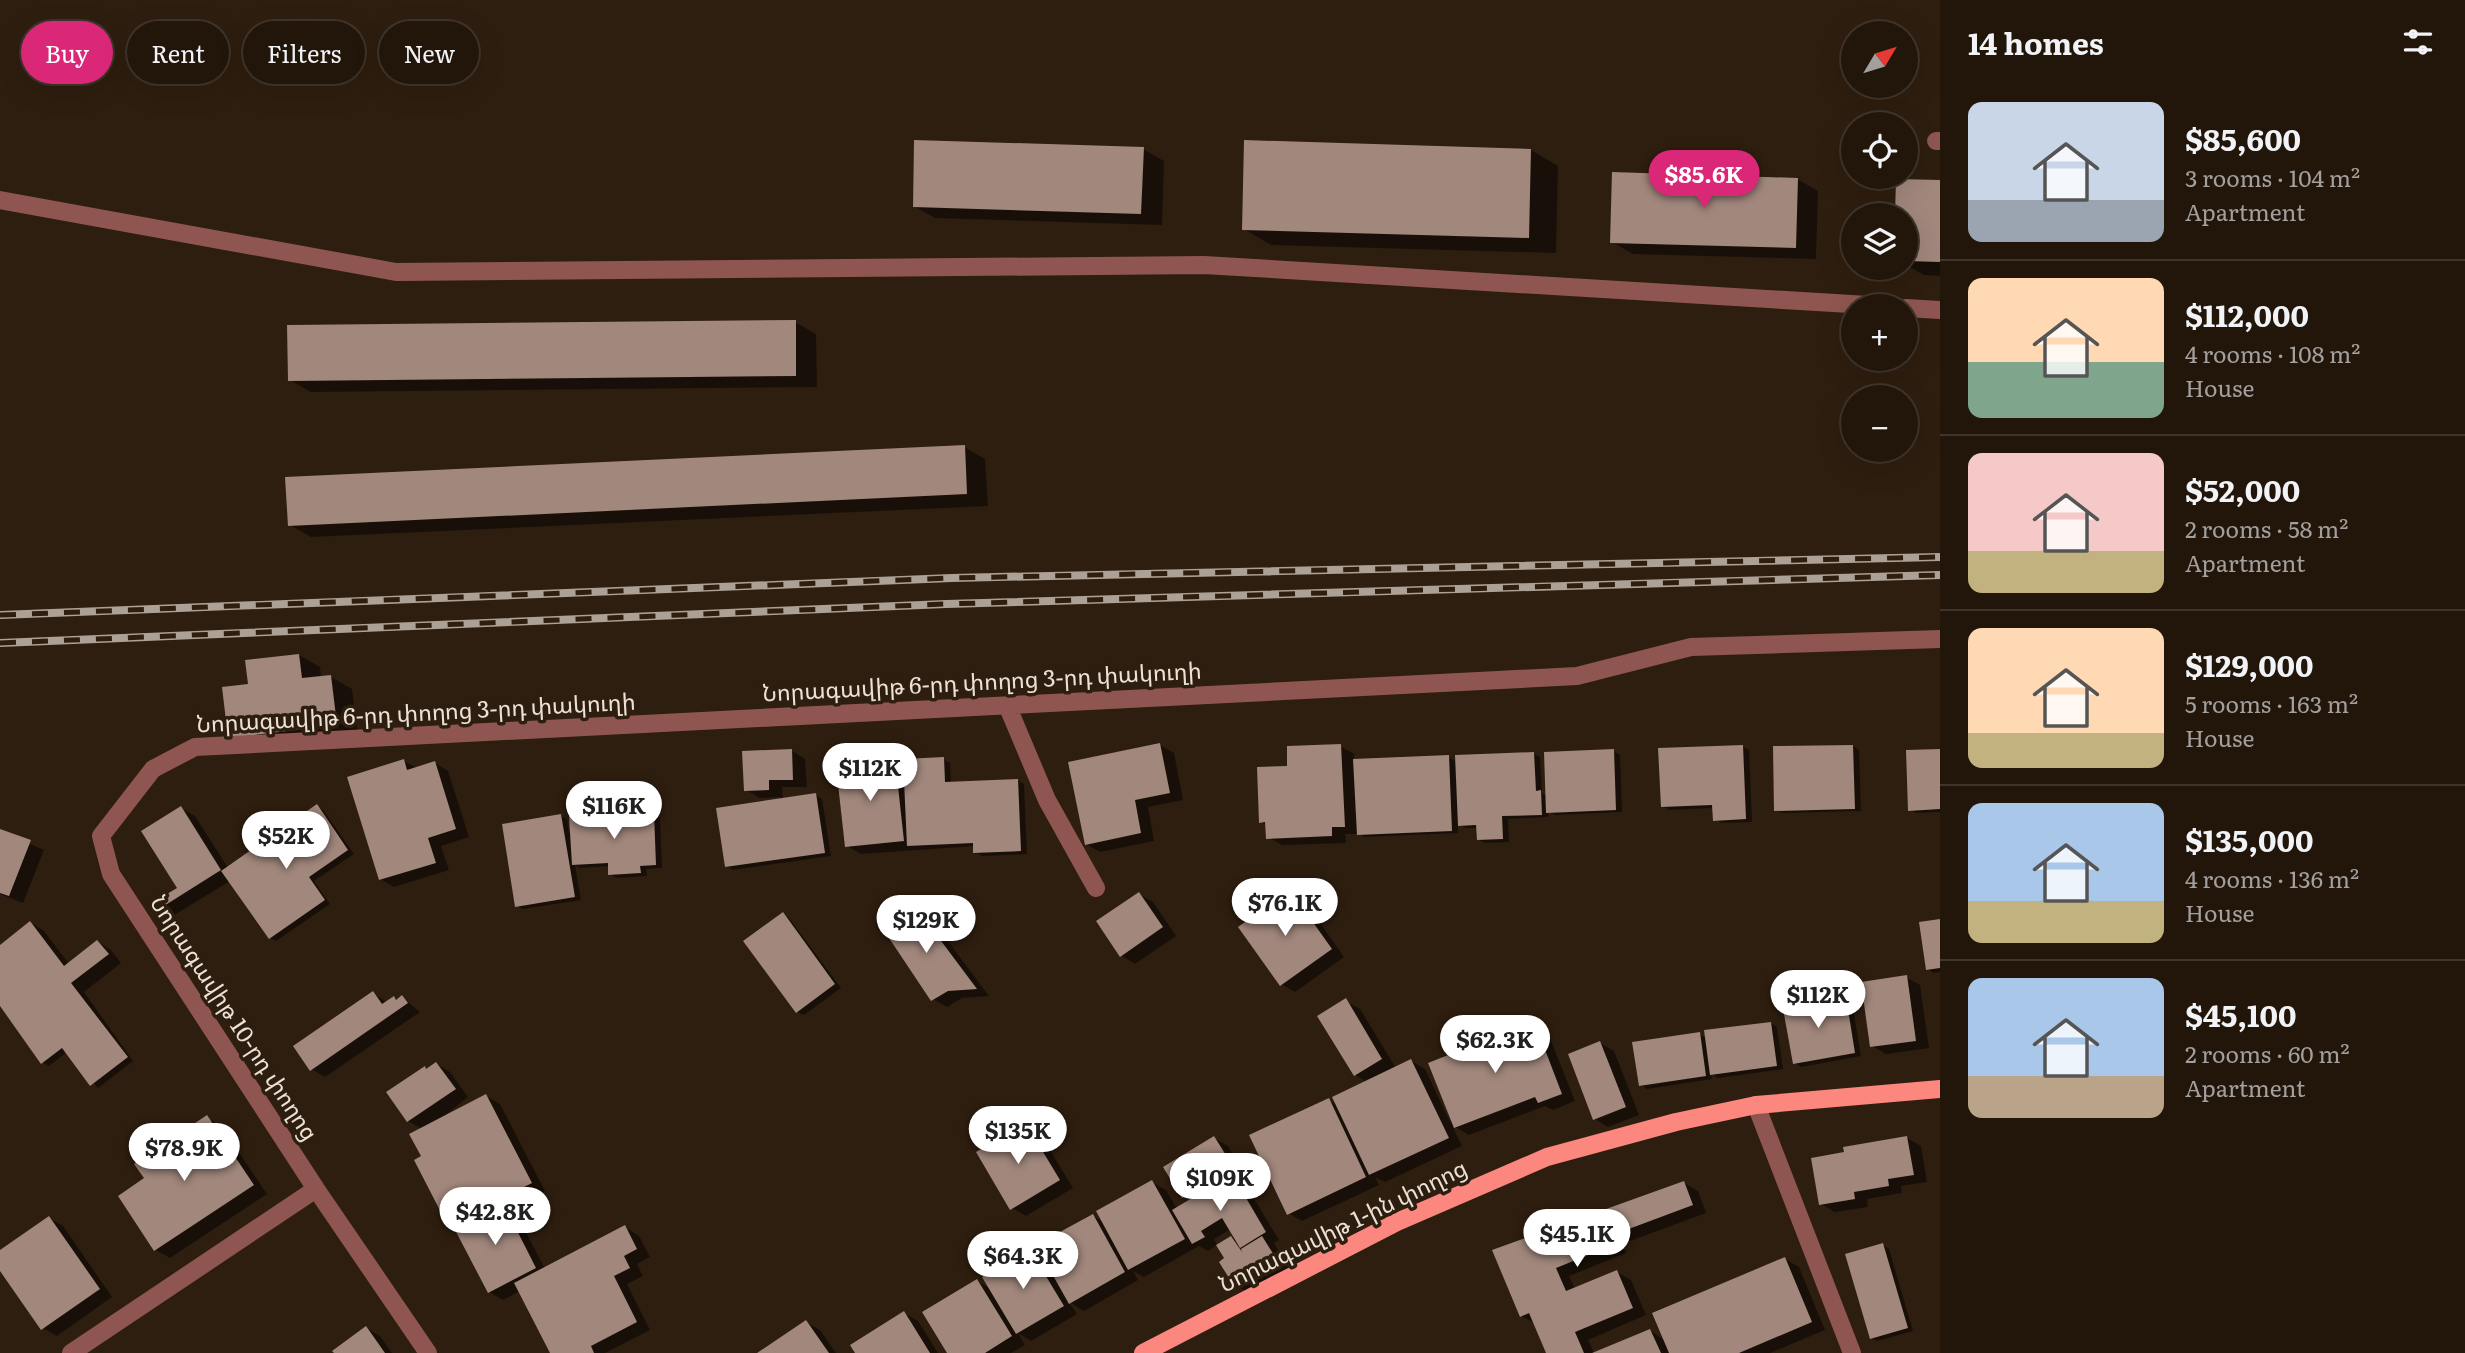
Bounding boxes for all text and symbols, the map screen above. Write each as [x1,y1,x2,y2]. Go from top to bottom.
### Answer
text: 14 homes [1968,20,2104,64]
chip: Buy [21,21,113,84]
chip: Rent [127,21,229,84]
chip: Filters [243,21,365,84]
chip: New [379,21,479,84]
north arrow [1841,21,1918,98]
map controls [1841,21,1918,462]
icon: filters [2399,23,2437,61]
button: locate [1841,112,1918,189]
text: $85,600 [2185,116,2301,160]
icon: home [2024,130,2108,214]
pin: $85.6K [1647,150,1761,210]
text: $85.6K [1665,156,1743,190]
text: 3 rooms · 104 m² [2185,160,2360,194]
text: Apartment [2185,194,2305,228]
button: layers [1841,203,1918,280]
text: $112,000 [2185,292,2309,336]
button: + [1841,294,1918,371]
icon: home [2024,306,2108,390]
text: 4 rooms · 108 m² [2185,336,2360,370]
text: House [2185,370,2254,404]
button: − [1841,385,1918,462]
text: $52,000 [2185,467,2300,511]
icon: home [2024,481,2108,565]
text: 2 rooms · 58 m² [2185,511,2348,545]
text: Apartment [2185,545,2305,579]
text: $129,000 [2185,642,2314,686]
street label: Նորագավիթ 6-րդ փողոց 3-րդ փակուղի [761,652,1202,708]
icon: home [2024,656,2108,740]
street label: Նորագավիթ 6-րդ փողոց 3-րդ փակուղի [195,683,636,739]
text: 5 rooms · 163 m² [2185,686,2358,720]
text: House [2185,720,2254,754]
pin: $112K [821,744,919,803]
text: $112K [838,749,902,783]
pin: $116K [565,782,663,841]
text: $116K [582,787,646,821]
pin: $52K [245,812,327,871]
text: $52K [258,817,314,851]
text: $135,000 [2185,817,2313,861]
icon: home [2024,831,2108,915]
text: 4 rooms · 136 m² [2185,861,2359,895]
pin: $76.1K [1228,878,1342,938]
text: $76.1K [1248,884,1322,918]
street label: Նորագավիթ 10-րդ փողոց [143,887,328,1146]
pin: $129K [877,895,975,955]
text: House [2185,895,2254,929]
text: $129K [893,901,959,935]
pin: $112K [1769,970,1867,1030]
text: $112K [1786,976,1850,1010]
text: $45,100 [2185,992,2296,1036]
icon: home [2024,1006,2108,1090]
pin: $62.3K [1438,1016,1552,1075]
text: $62.3K [1456,1021,1534,1055]
text: 2 rooms · 60 m² [2185,1036,2350,1070]
text: Apartment [2185,1070,2305,1104]
pin: $135K [969,1106,1067,1166]
text: $135K [985,1112,1051,1146]
pin: $78.9K [127,1124,241,1183]
text: $78.9K [145,1129,223,1163]
street label: Նորագավիթ 1-ին փողոց [1212,1149,1472,1299]
pin: $109K [1171,1154,1269,1213]
text: $109K [1186,1159,1254,1193]
pin: $42.8K [438,1188,552,1247]
text: $42.8K [455,1193,535,1227]
pin: $45.1K [1520,1210,1634,1269]
text: $45.1K [1539,1215,1615,1249]
pin: $64.3K [966,1232,1080,1291]
text: $64.3K [983,1237,1063,1271]

